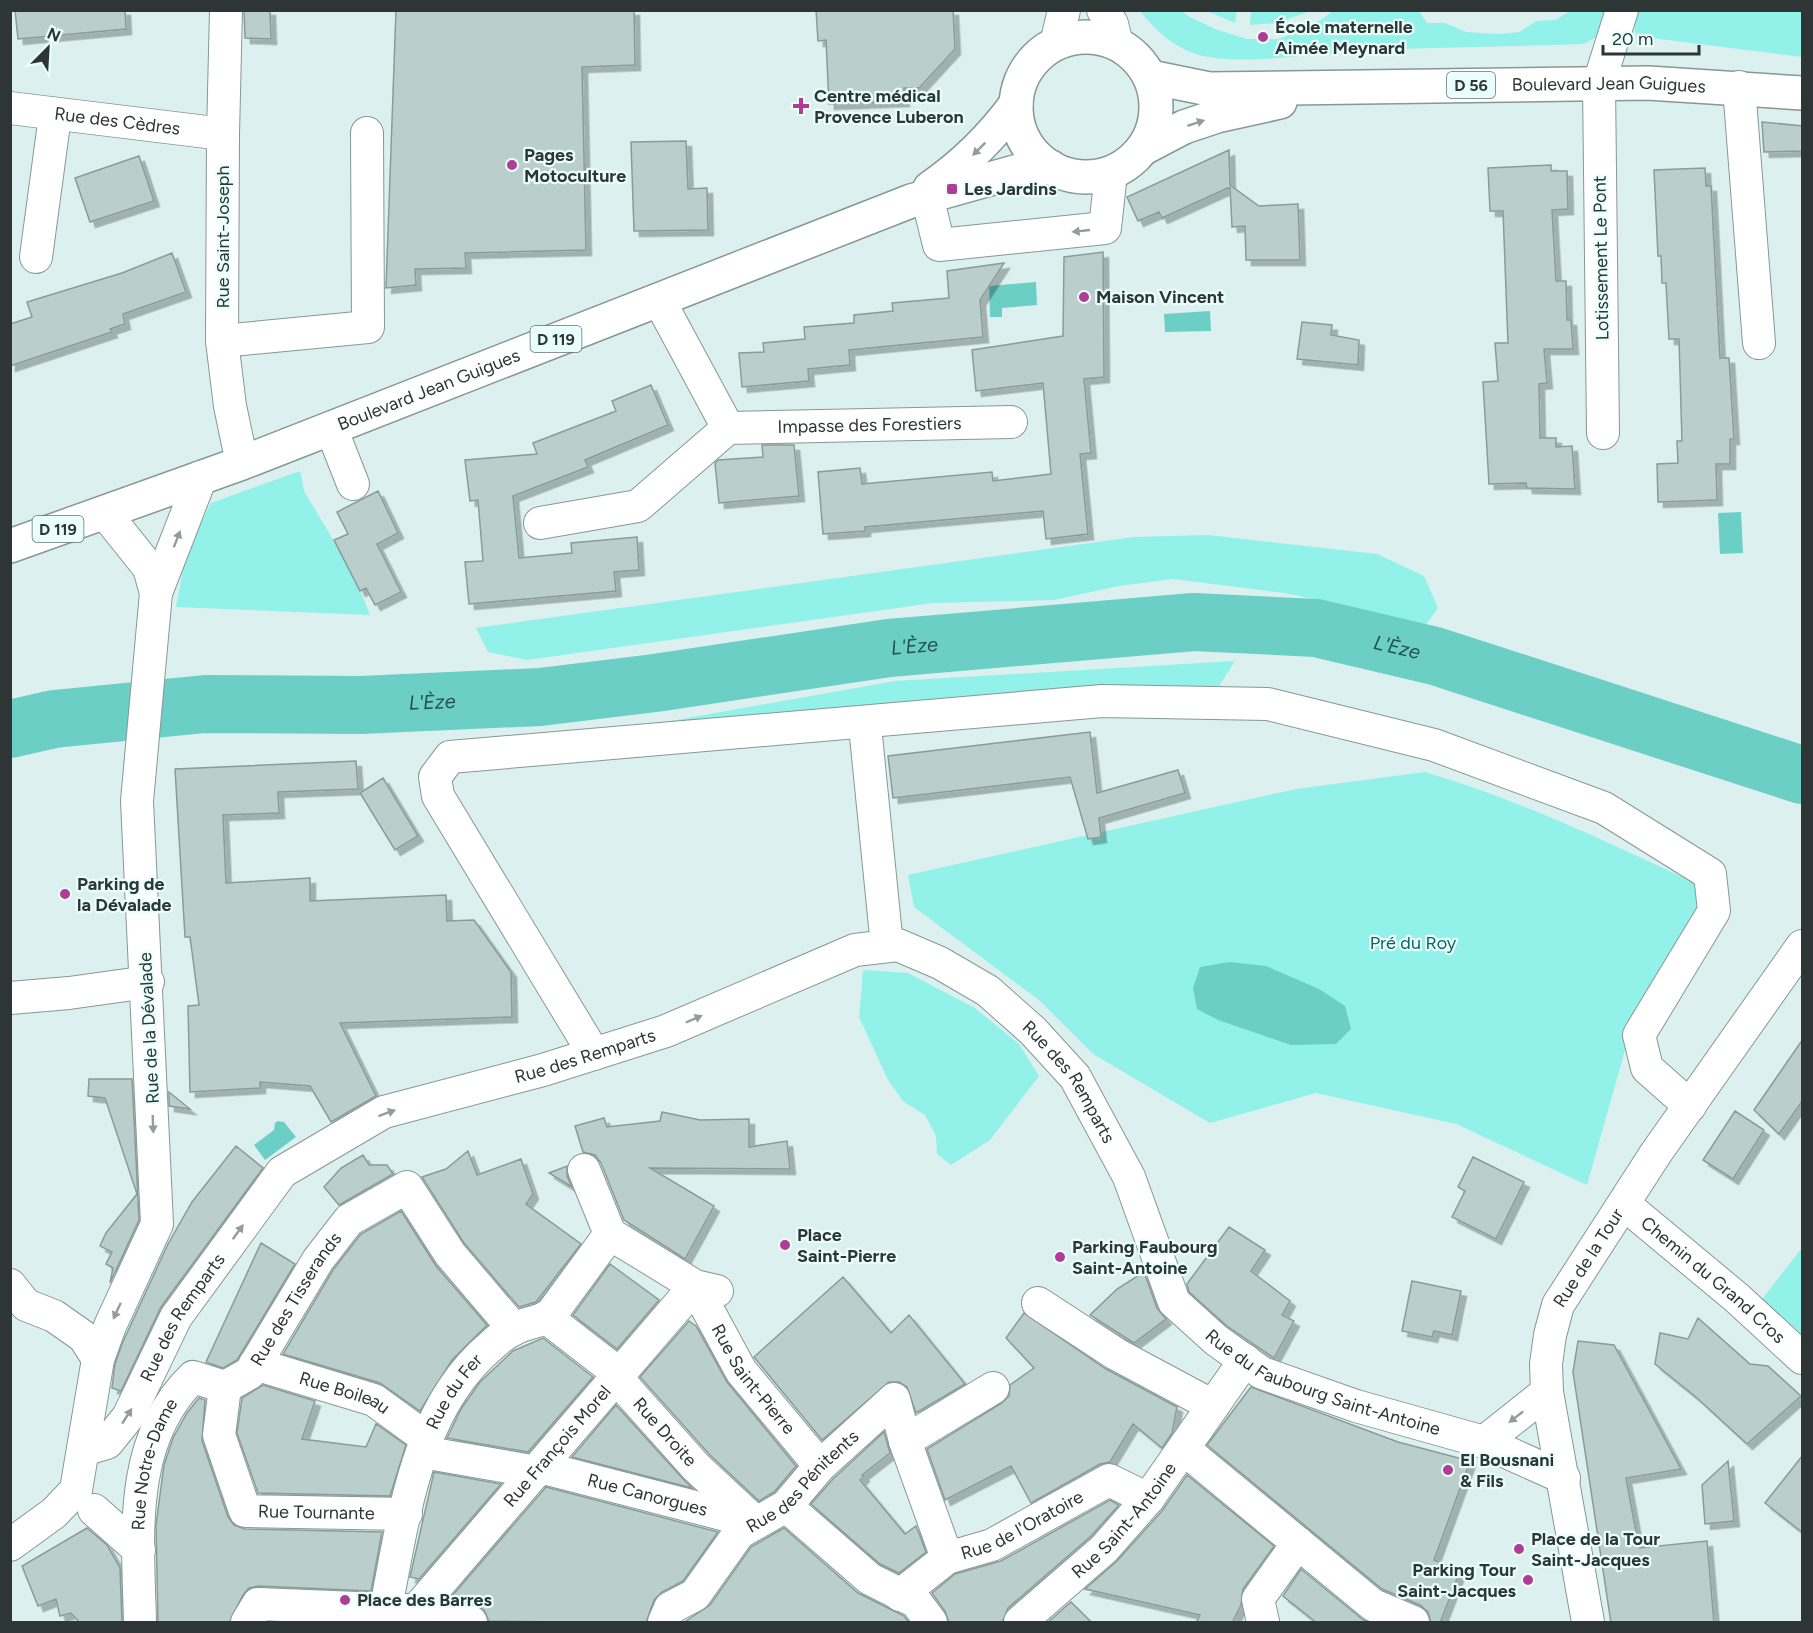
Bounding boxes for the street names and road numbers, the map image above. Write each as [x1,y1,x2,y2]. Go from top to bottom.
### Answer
road number: D 56 [1447,72,1495,98]
street label: Boulevard Jean Guigues [1512,72,1706,98]
street label: Rue des Cèdres [53,102,181,140]
street label: Rue Saint-Joseph [212,166,234,308]
street label: Lotissement Le Pont [1589,175,1613,341]
road number: D 119 [530,326,582,352]
street label: Boulevard Jean Guigues [334,344,523,435]
street label: Impasse des Forestiers [777,412,962,438]
road number: D 119 [32,516,84,542]
street label: Rue de la Dévalade [134,951,164,1104]
street label: Rue des Remparts [1018,1016,1120,1147]
street label: Rue des Remparts [512,1024,658,1088]
street label: Rue de la Tour [1548,1204,1628,1312]
street label: Chemin du Grand Cros [1636,1212,1790,1348]
street label: Rue des Tisserands [246,1228,346,1370]
street label: Rue des Remparts [136,1249,230,1385]
street label: Rue Saint-Pierre [707,1320,800,1439]
street label: Rue du Faubourg Saint-Antoine [1201,1325,1443,1440]
street label: Rue du Fer [421,1349,487,1433]
street label: Rue Boileau [297,1367,394,1419]
street label: Rue François Morel [499,1381,616,1511]
street label: Rue Droite [628,1393,702,1471]
street label: Rue Notre-Dame [127,1394,183,1531]
street label: Rue des Pénitents [742,1425,863,1538]
street label: Rue Saint-Antoine [1067,1458,1181,1583]
street label: Rue Canorgues [585,1469,710,1521]
street label: Rue de l'Oratoire [958,1485,1087,1564]
street label: Rue Tournante [258,1500,375,1524]

